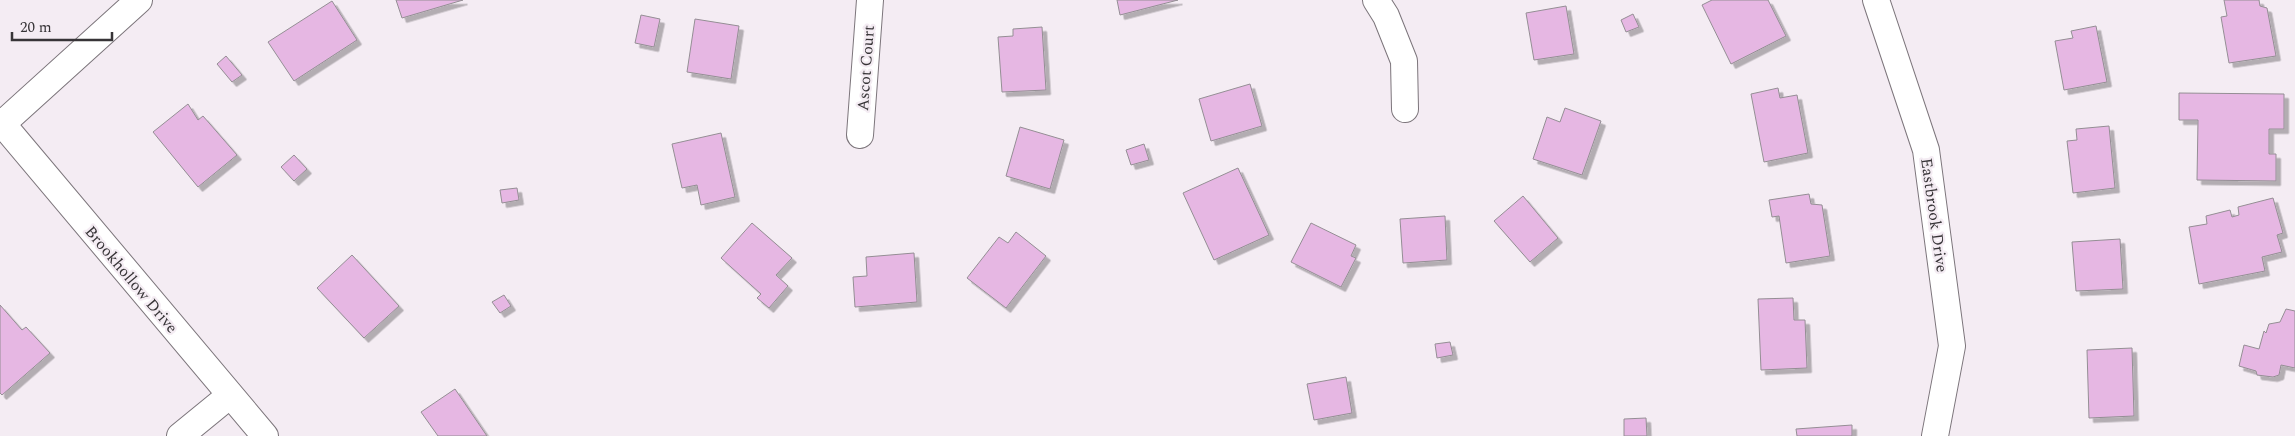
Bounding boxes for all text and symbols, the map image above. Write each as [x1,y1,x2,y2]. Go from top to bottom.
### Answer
scale bar [12,10,112,42]
text: 20 m [20,16,52,39]
street label: Ascot Court [851,24,881,112]
street label: Eastbrook Drive [1914,156,1954,274]
street label: Brookhollow Drive [79,221,184,339]

